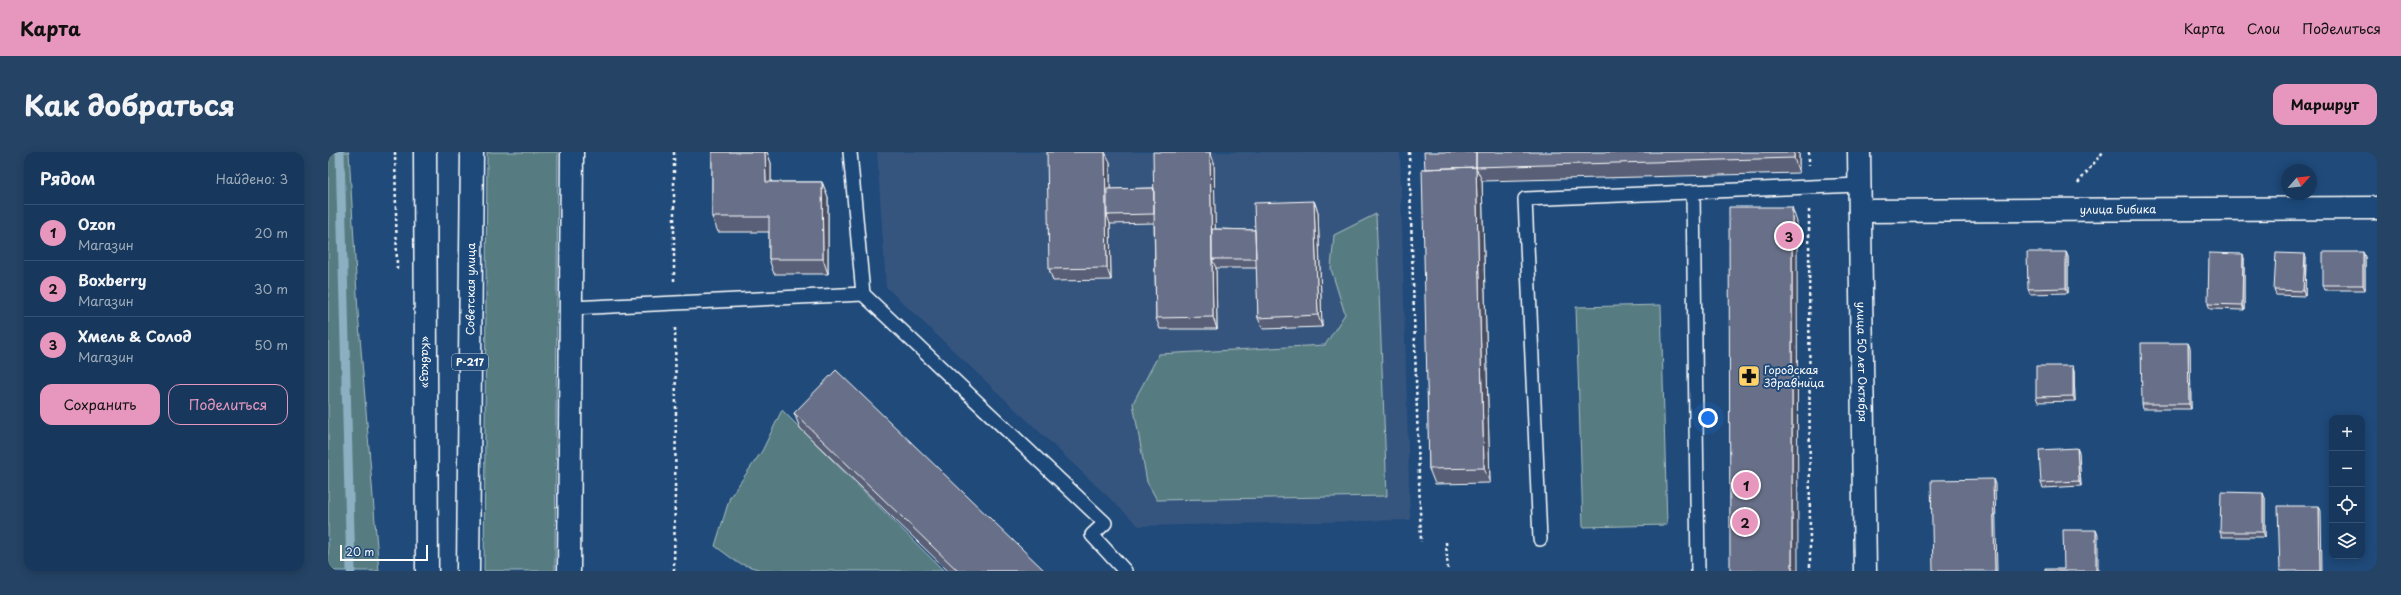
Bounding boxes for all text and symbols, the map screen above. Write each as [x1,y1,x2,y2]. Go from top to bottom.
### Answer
text: Карта [20,14,81,42]
text: Карта [2184,18,2225,39]
text: Слои [2247,18,2280,39]
text: Поделиться [2302,18,2381,39]
text: Как добраться [24,83,235,126]
button: Маршрут [2273,84,2377,125]
north arrow [2281,164,2317,200]
text: Рядом [40,165,95,191]
text: Найдено: 3 [216,169,288,188]
street label: улица Бибика [2080,200,2156,218]
text: Ozon [78,212,116,235]
pin: 3 [1776,221,1802,251]
text: 1 [50,223,56,242]
text: 20 m [254,223,288,242]
text: Магазин [78,235,134,254]
street label: Советская улица [461,243,479,335]
text: Boxberry [78,268,147,291]
text: 2 [48,279,58,298]
text: 30 m [254,279,288,298]
text: Магазин [78,291,134,310]
street label: улица 50 лет Октября [1853,302,1872,422]
text: Хмель & Солод [78,324,192,347]
text: 3 [49,335,57,354]
text: 50 m [254,335,288,354]
street label: «Кавказ» [418,336,435,388]
text: Магазин [78,347,134,366]
road number: Р-217 [452,354,488,370]
place label: Городская Здравница [1763,361,1825,391]
pharmacy icon: Городская Здравница [1736,363,1762,389]
button: Сохранить [40,384,160,425]
button: Поделиться [168,384,288,425]
your location [1698,408,1718,428]
map controls [2329,415,2365,559]
button: + [2329,415,2365,451]
button: − [2329,451,2365,487]
pin: 1 [1733,470,1759,500]
button: locate [2329,487,2365,523]
pin: 2 [1732,507,1758,537]
button: layers [2329,523,2365,559]
scale bar [340,543,428,562]
text: 20 m [346,543,374,560]

